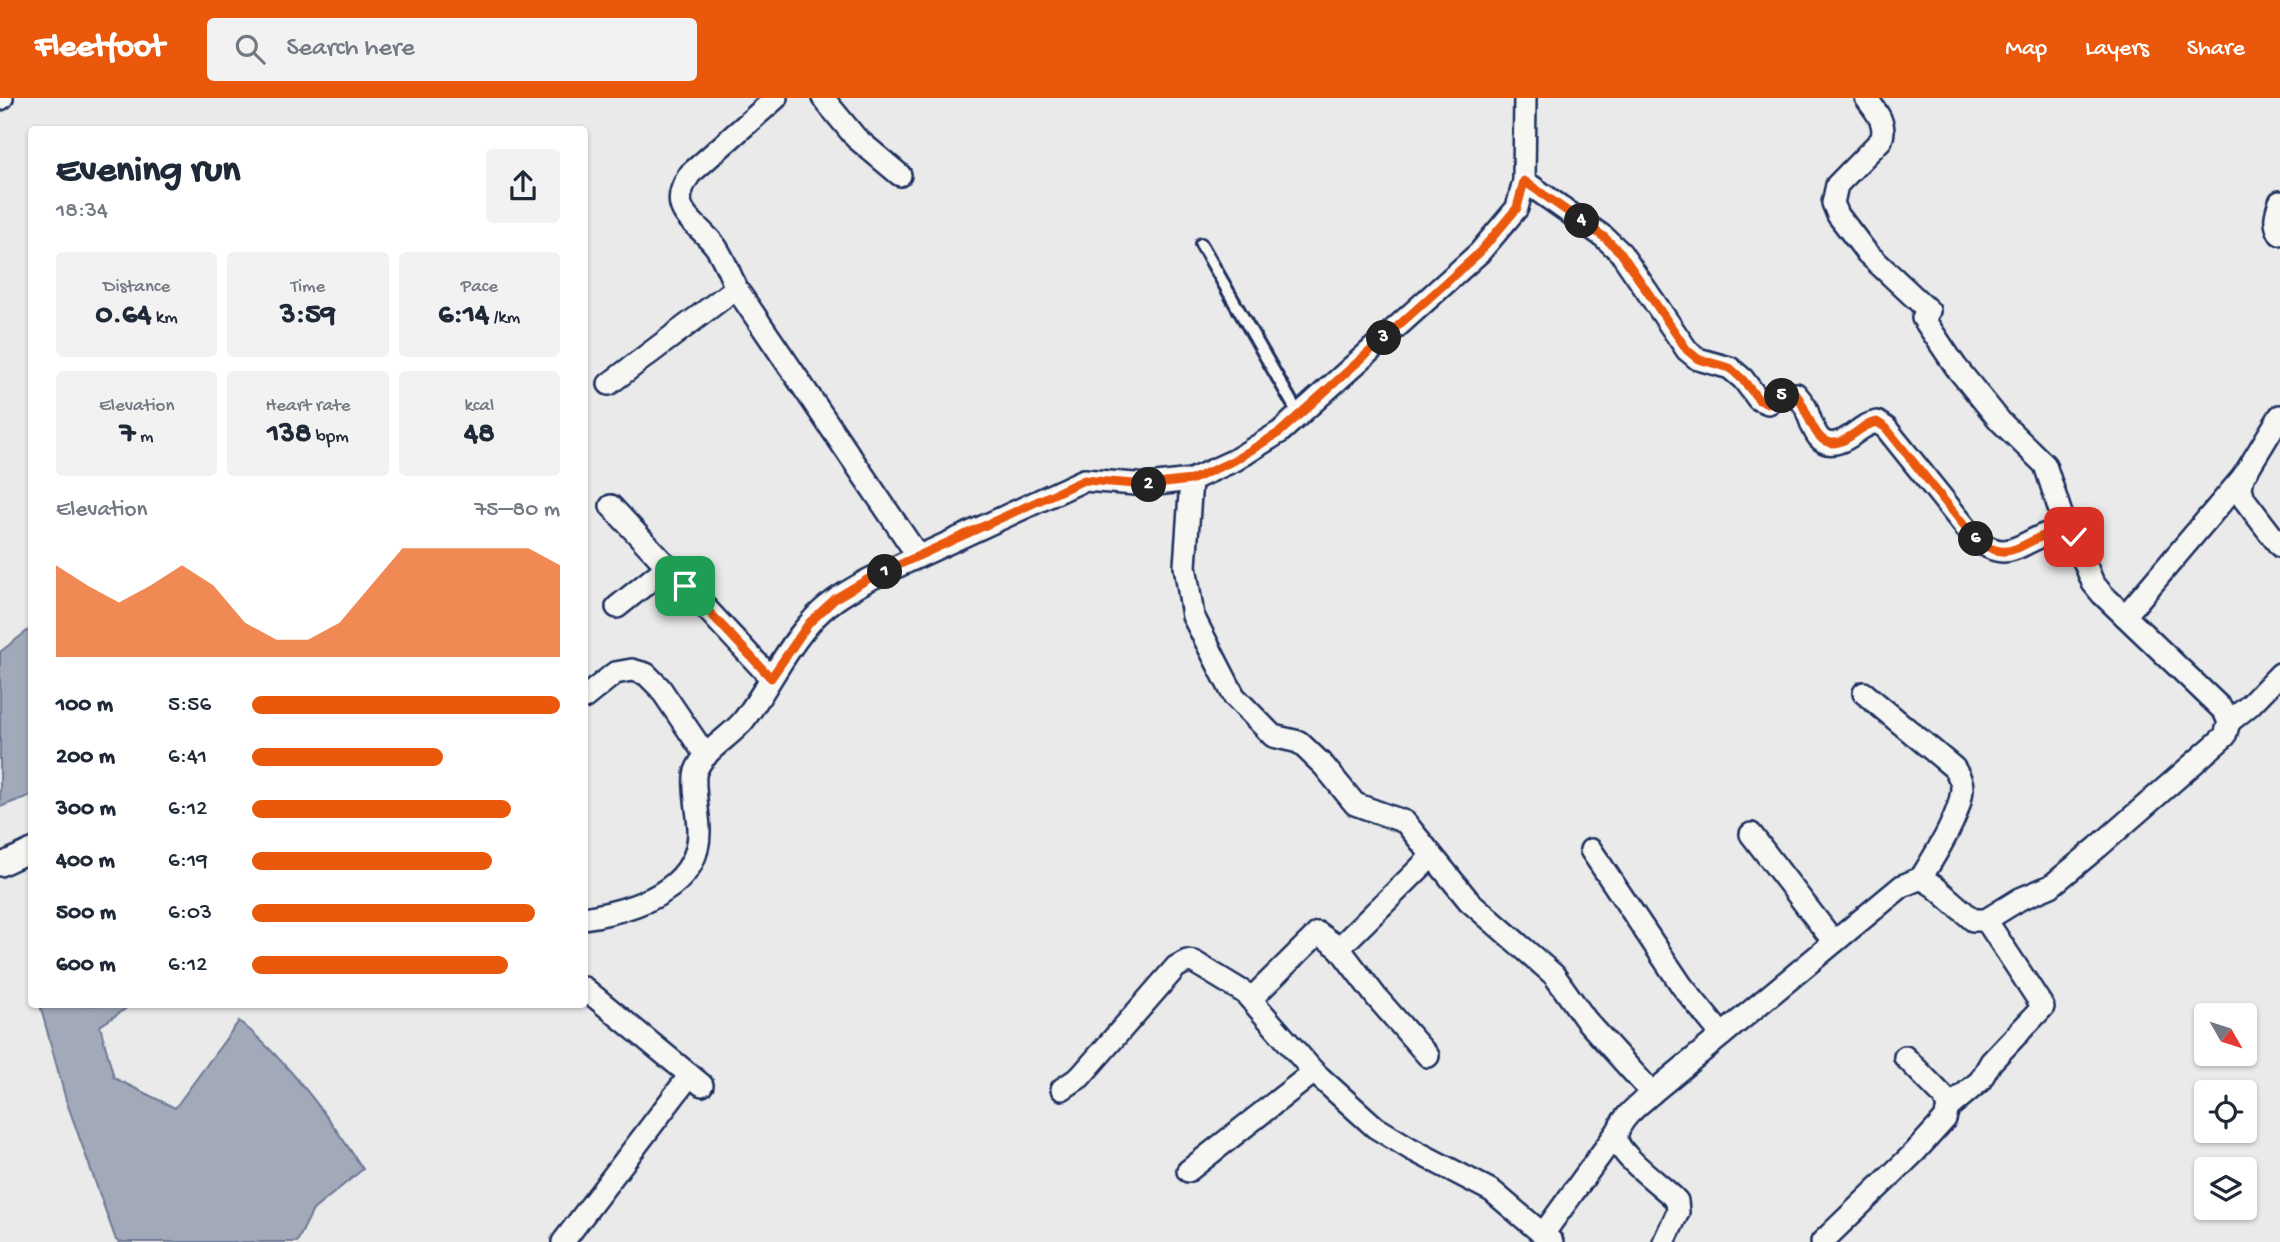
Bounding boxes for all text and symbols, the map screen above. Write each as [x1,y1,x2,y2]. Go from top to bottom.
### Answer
search box [207,18,697,81]
text: Fleetfoot [35,30,165,68]
icon: search [231,30,269,68]
text: Search here [287,34,415,65]
text: Map [2005,35,2047,64]
text: Layers [2085,35,2149,64]
text: Share [2187,35,2245,64]
button: share [486,149,560,223]
text: Evening run [56,150,240,194]
text: 18:34 [56,198,108,225]
pin: 4 [1564,204,1600,238]
text: 4 [1577,209,1586,232]
text: Distance [103,276,170,299]
text: Time [291,276,325,299]
text: Pace [461,276,498,299]
text: 0.64 [96,299,151,334]
text: 3:59 [280,299,336,334]
text: 6:14 [438,299,489,334]
text: km [151,307,178,330]
text: /km [489,307,520,330]
pin: 3 [1366,320,1402,356]
text: 3 [1379,326,1388,349]
pin: 5 [1764,378,1800,414]
text: 5 [1777,384,1787,407]
text: Elevation [99,395,174,418]
text: Heart rate [265,395,351,418]
text: kcal [464,395,494,418]
text: 7 [120,418,135,453]
text: 138 [267,418,311,453]
text: 48 [464,418,495,453]
text: m [135,426,153,449]
text: bpm [311,426,349,449]
pin: 2 [1132,468,1166,502]
text: 2 [1144,473,1153,496]
text: Elevation [56,497,147,524]
text: 75–80 m [474,497,560,524]
pin [2044,507,2104,567]
icon: check [2055,518,2093,556]
pin: 6 [1958,522,1994,556]
text: 6 [1971,527,1980,550]
pin: 1 [868,554,903,589]
pin [655,556,715,616]
text: 1 [881,560,888,583]
icon: arrive [666,567,704,605]
text: 100 m [56,692,113,719]
text: 5:56 [168,692,211,719]
text: 200 m [56,744,115,771]
text: 6:41 [168,744,207,771]
text: 300 m [56,796,116,823]
text: 6:12 [168,796,207,823]
text: 400 m [56,848,115,875]
text: 6:19 [168,848,208,875]
text: 500 m [56,900,116,927]
text: 6:03 [168,900,212,927]
text: 600 m [56,952,116,979]
text: 6:12 [168,952,207,979]
north arrow [2194,1003,2258,1066]
map controls [2194,1003,2257,1220]
button: locate [2194,1080,2257,1143]
button: layers [2194,1157,2257,1220]

